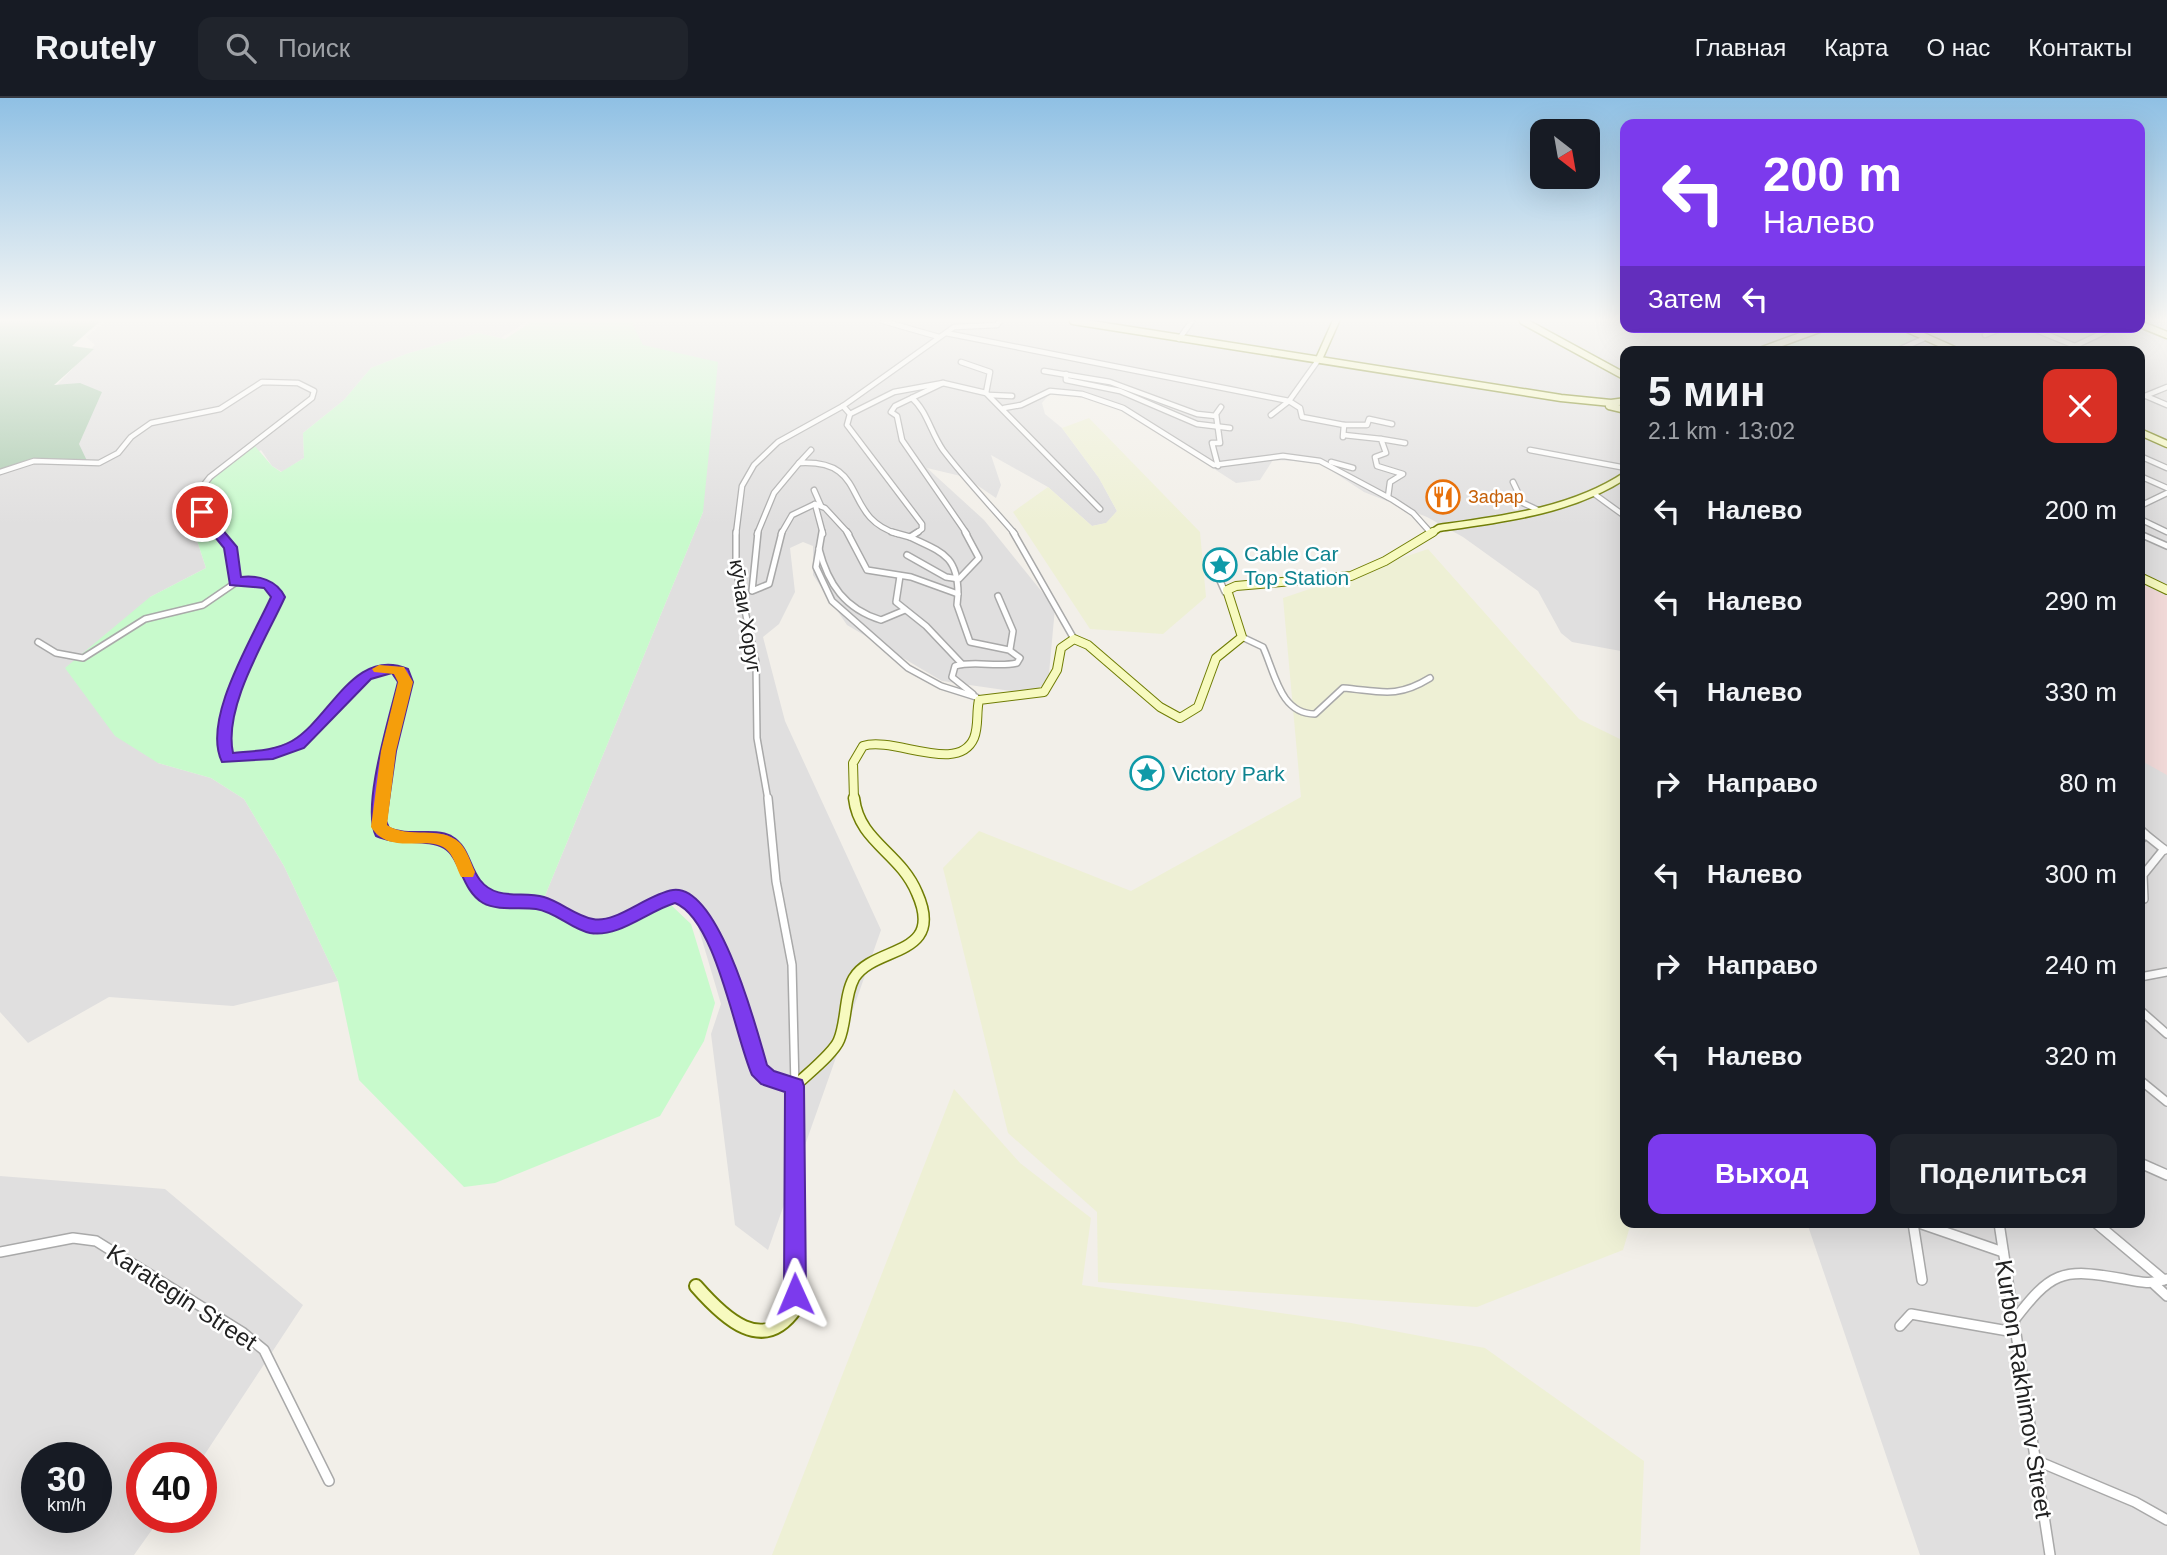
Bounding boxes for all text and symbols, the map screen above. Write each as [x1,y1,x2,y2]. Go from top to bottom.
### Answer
search box [198,17,688,80]
text: Routely [35,29,156,66]
icon: search [222,29,260,67]
text: Поиск [278,33,350,63]
text: Главная [1695,34,1786,61]
text: Карта [1824,34,1888,61]
text: О нас [1926,34,1990,61]
text: Контакты [2028,34,2132,61]
north arrow [1530,119,1600,189]
map controls [1530,119,1600,189]
icon: left [1648,147,1739,238]
text: 200 m [1763,147,1902,201]
text: Налево [1763,204,1875,240]
icon: left [1736,280,1774,318]
text: Затем [1648,284,1722,314]
text: 5 мин [1648,368,1765,415]
button: close [2043,369,2117,443]
text: 2.1 km · 13:02 [1648,418,1795,444]
restaurant icon: Зафар [1424,478,1462,516]
pin [172,482,232,542]
place label: Зафар [1468,487,1524,507]
icon: left [1648,492,1686,530]
icon: arrive [183,493,221,531]
text: Налево [1707,495,1802,525]
text: 200 m [2045,495,2117,525]
place label: Cable Car Top Station [1244,542,1349,589]
place icon: Cable Car Top Station [1201,546,1239,584]
street label: кӯчаи Хоруг [726,557,766,675]
icon: left [1648,583,1686,621]
text: Налево [1707,586,1802,616]
text: 290 m [2045,586,2117,616]
icon: left [1648,674,1686,712]
text: Налево [1707,677,1802,707]
text: 330 m [2045,677,2117,707]
place icon: Victory Park [1128,754,1166,792]
place label: Victory Park [1172,762,1285,785]
icon: right [1648,765,1686,803]
text: Направо [1707,768,1818,798]
text: 80 m [2059,768,2117,798]
icon: left [1648,856,1686,894]
text: Налево [1707,859,1802,889]
text: 300 m [2045,859,2117,889]
icon: right [1648,947,1686,985]
text: Направо [1707,950,1818,980]
text: 240 m [2045,950,2117,980]
icon: left [1648,1038,1686,1076]
text: Налево [1707,1041,1802,1071]
text: 320 m [2045,1041,2117,1071]
button: Выход [1648,1134,1876,1214]
button: Поделиться [1890,1134,2117,1214]
street label: Karategin Street [102,1238,262,1356]
position arrow [758,1257,832,1331]
street label: Kurbon Rakhimov Street [1990,1258,2058,1521]
speed limit sign: 40 [126,1442,217,1533]
text: 30 [47,1459,86,1498]
text: km/h [47,1495,86,1515]

